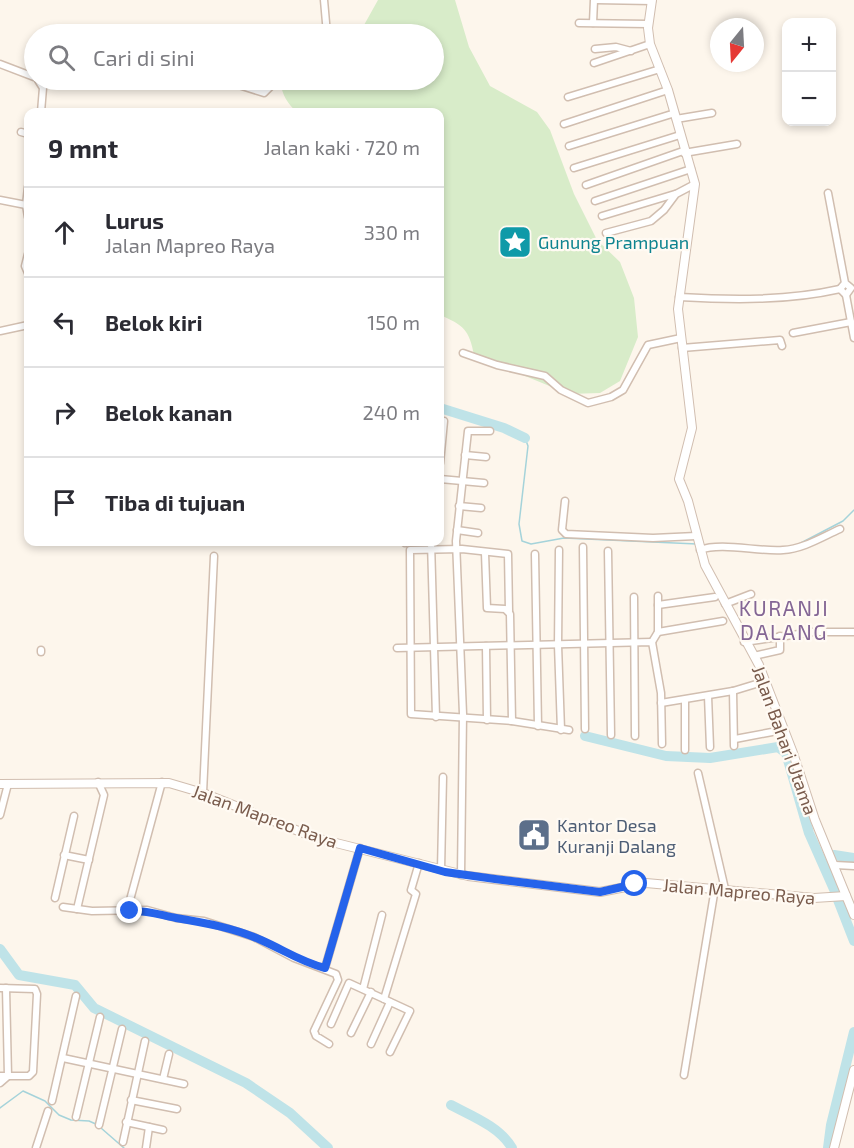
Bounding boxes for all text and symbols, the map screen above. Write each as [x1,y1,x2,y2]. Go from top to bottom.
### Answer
north arrow [710,18,764,72]
map controls [782,18,836,126]
button: + [782,18,836,72]
search box [24,24,444,90]
icon: search [45,41,78,74]
text: Cari di sini [93,44,195,70]
button: − [782,72,836,126]
text: 9 mnt [48,132,118,163]
text: Jalan kaki · 720 m [264,135,420,159]
text: Lurus [105,207,164,233]
icon: ahead [48,216,81,249]
text: 330 m [364,220,420,244]
place icon: Gunung Prampuan [497,224,533,260]
place label: Gunung Prampuan [538,231,689,253]
text: Jalan Mapreo Raya [105,233,275,257]
icon: left [48,306,81,339]
text: Belok kiri [105,309,202,335]
text: 150 m [367,310,420,334]
icon: right [48,396,81,429]
text: Belok kanan [105,399,232,425]
text: 240 m [362,400,420,424]
icon: arrive [48,486,81,519]
text: Tiba di tujuan [105,489,245,515]
district label: KURANJI DALANG [739,595,829,644]
street label: Jalan Bahari Utama [748,662,822,818]
street label: Jalan Mapreo Raya [189,779,341,853]
place label: Kantor Desa Kuranji Dalang [557,814,676,857]
public building icon: Kantor Desa Kuranji Dalang [516,817,552,853]
route start [621,870,647,896]
street label: Jalan Mapreo Raya [662,873,816,909]
route end [116,897,142,923]

